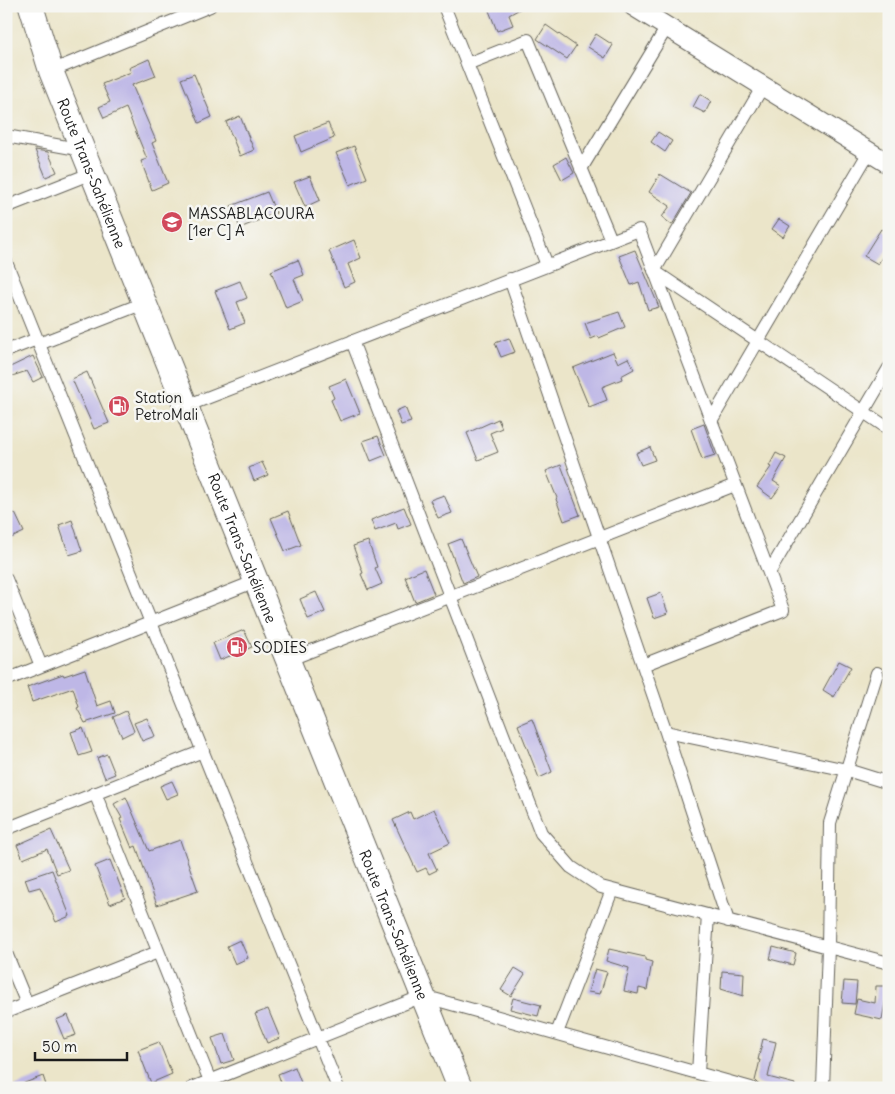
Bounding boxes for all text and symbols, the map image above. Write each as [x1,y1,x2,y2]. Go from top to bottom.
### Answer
street label: Route Trans-Sahélienne [53,95,131,251]
place label: MASSABLACOURA [1er C] A [188,204,315,240]
school or university icon: MASSABLACOURA [1er C] A [160,210,184,234]
place label: Station PetroMali [135,388,198,424]
fuel station icon: Station PetroMali [107,394,131,418]
street label: Route Trans-Sahélienne [204,470,281,626]
fuel station icon: SODIES [225,635,249,659]
place label: SODIES [253,638,307,657]
street label: Route Trans-Sahélienne [356,847,433,1002]
scale bar [35,1029,128,1061]
text: 50 m [42,1037,77,1056]

